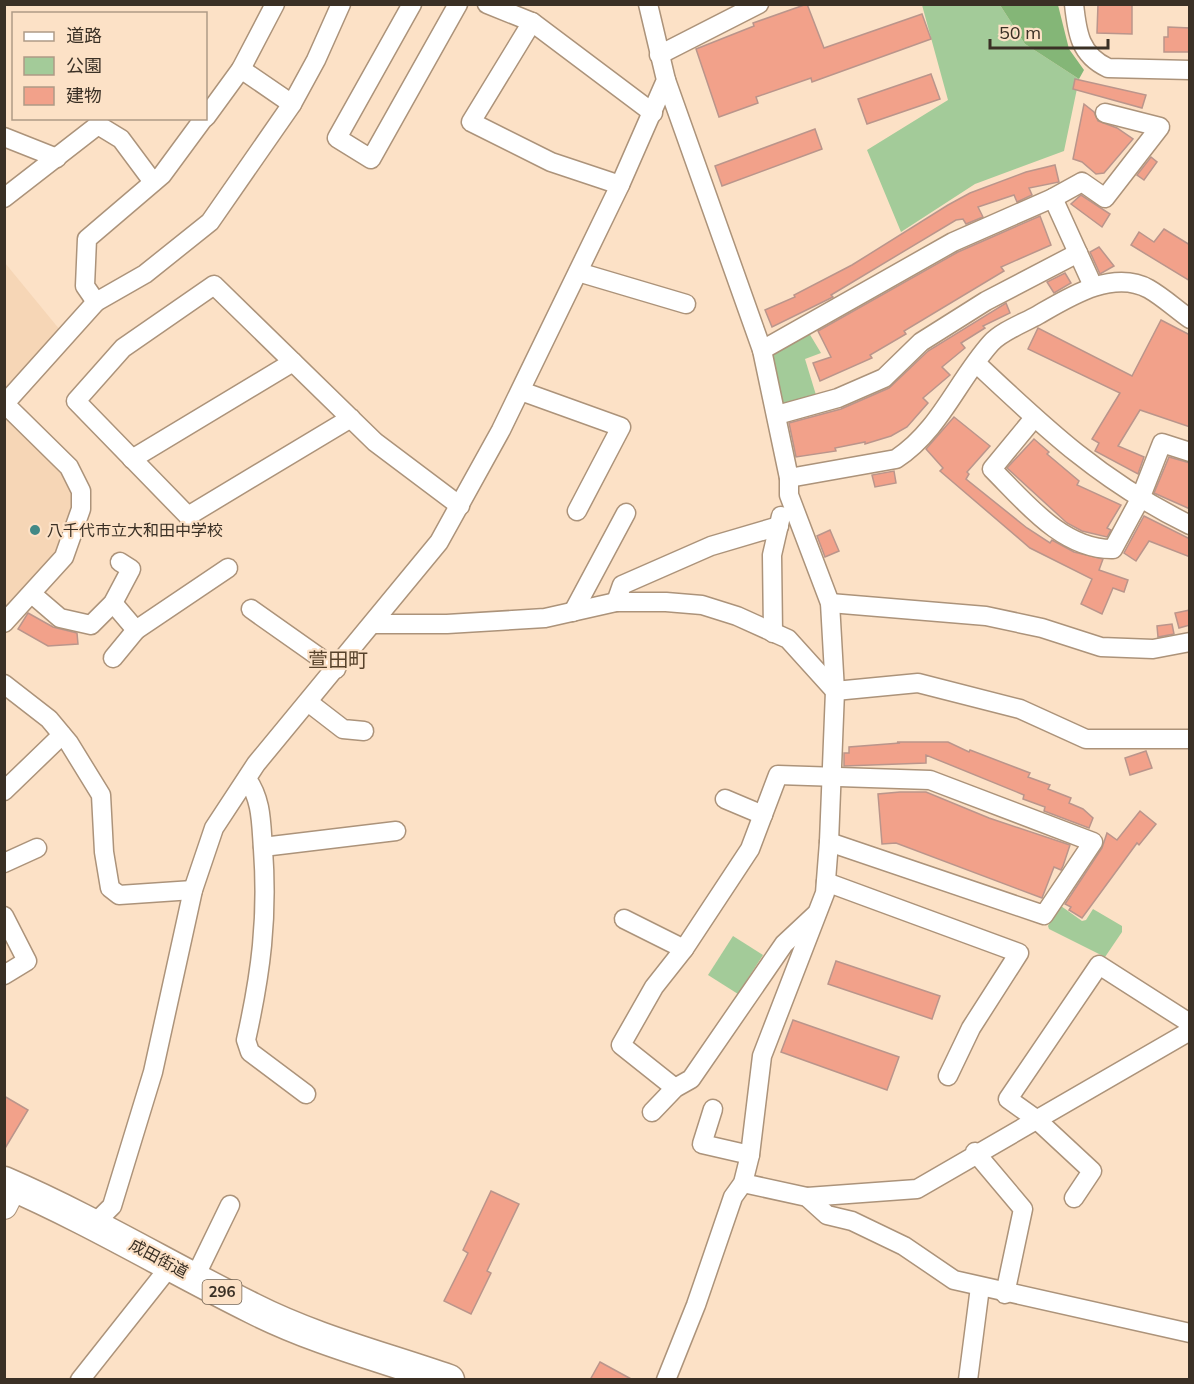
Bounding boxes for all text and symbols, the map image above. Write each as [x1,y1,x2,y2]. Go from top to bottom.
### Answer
legend [12,12,207,120]
scale bar [990,12,1108,50]
text: 50 m [999,21,1041,44]
text: 道路 [66,24,102,47]
text: 公園 [66,54,102,77]
text: 建物 [66,84,102,107]
place label: 八千代市立大和田中学校 [47,520,223,540]
marker: 八千代市立大和田中学校 [28,523,42,537]
district label: 萱田町 [308,647,368,672]
street label: 成田街道 [126,1234,192,1282]
road number: 296 [202,1280,242,1304]

